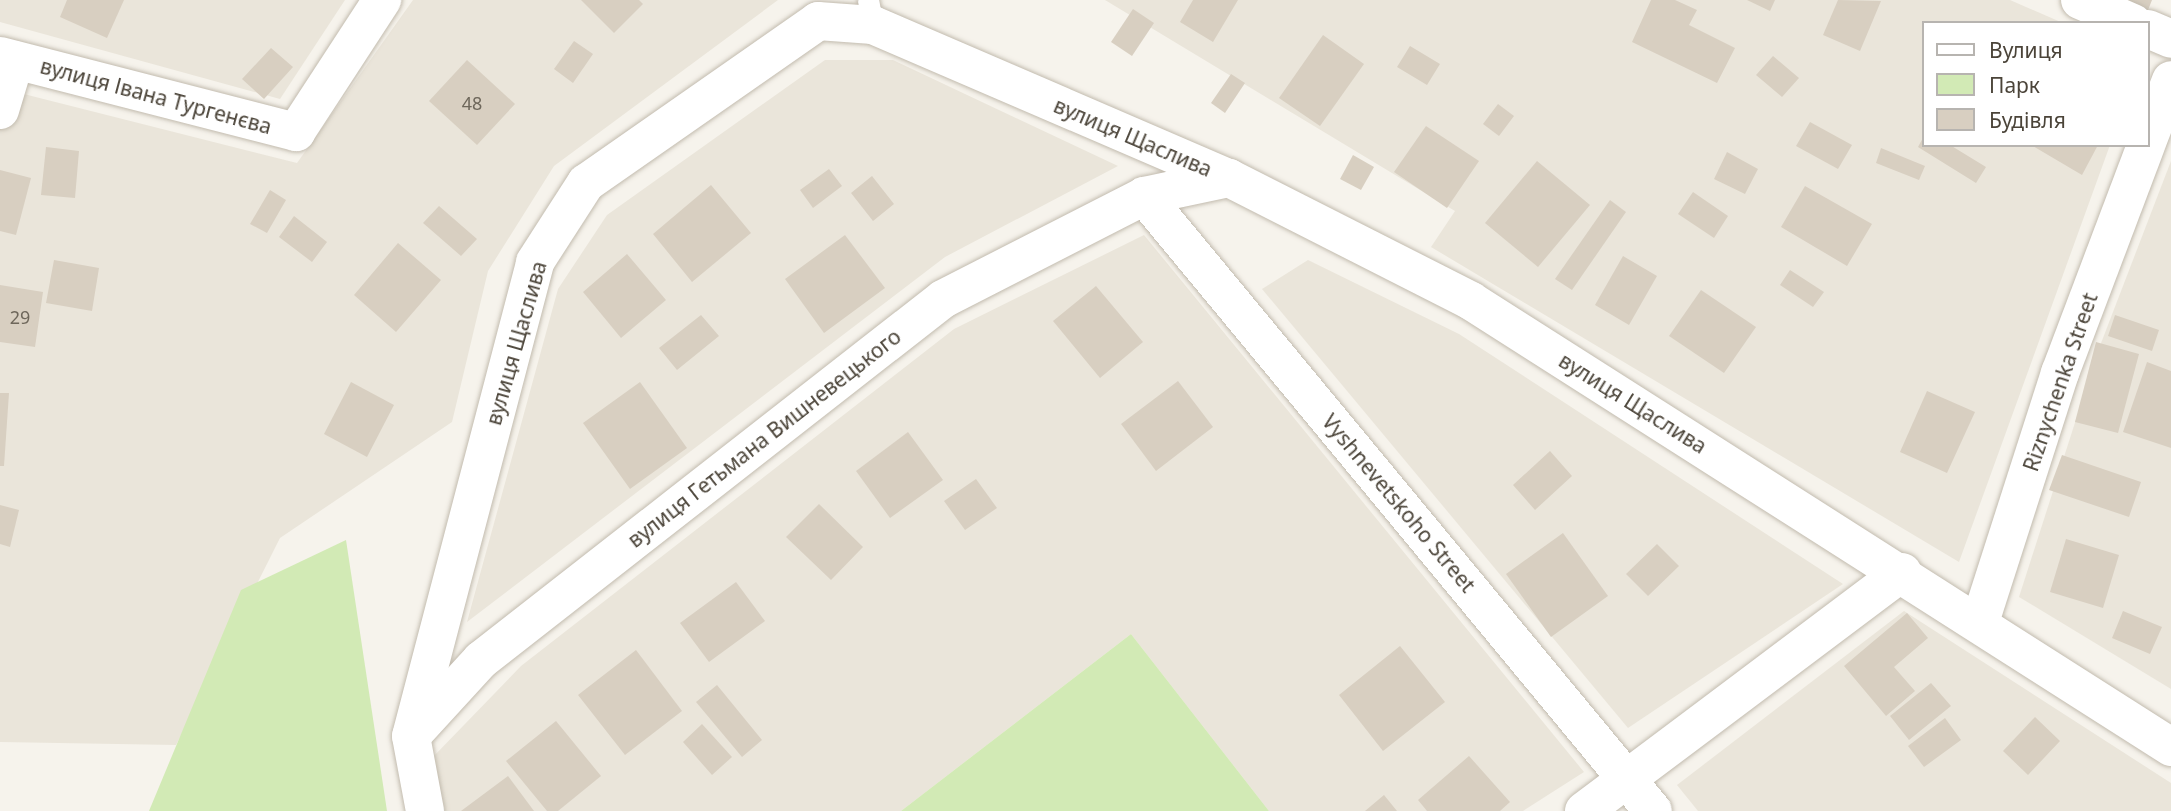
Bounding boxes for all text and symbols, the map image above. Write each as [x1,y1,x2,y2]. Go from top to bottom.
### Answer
legend [1923,21,2150,147]
text: Вулиця [1989,36,2063,64]
street label: вулиця Івана Тургенєва [37,53,275,139]
text: Парк [1989,71,2040,99]
house number: 48 [462,92,482,114]
street label: вулиця Щаслива [1050,92,1216,182]
text: Будівля [1989,106,2066,134]
street label: вулиця Щаслива [481,258,551,428]
street label: Riznychenka Street [2018,289,2102,475]
house number: 29 [10,306,30,328]
street label: вулиця Гетьмана Вишневецького [622,324,906,552]
street label: вулиця Щаслива [1554,347,1712,459]
street label: Vyshnevetskoho Street [1317,409,1481,597]

